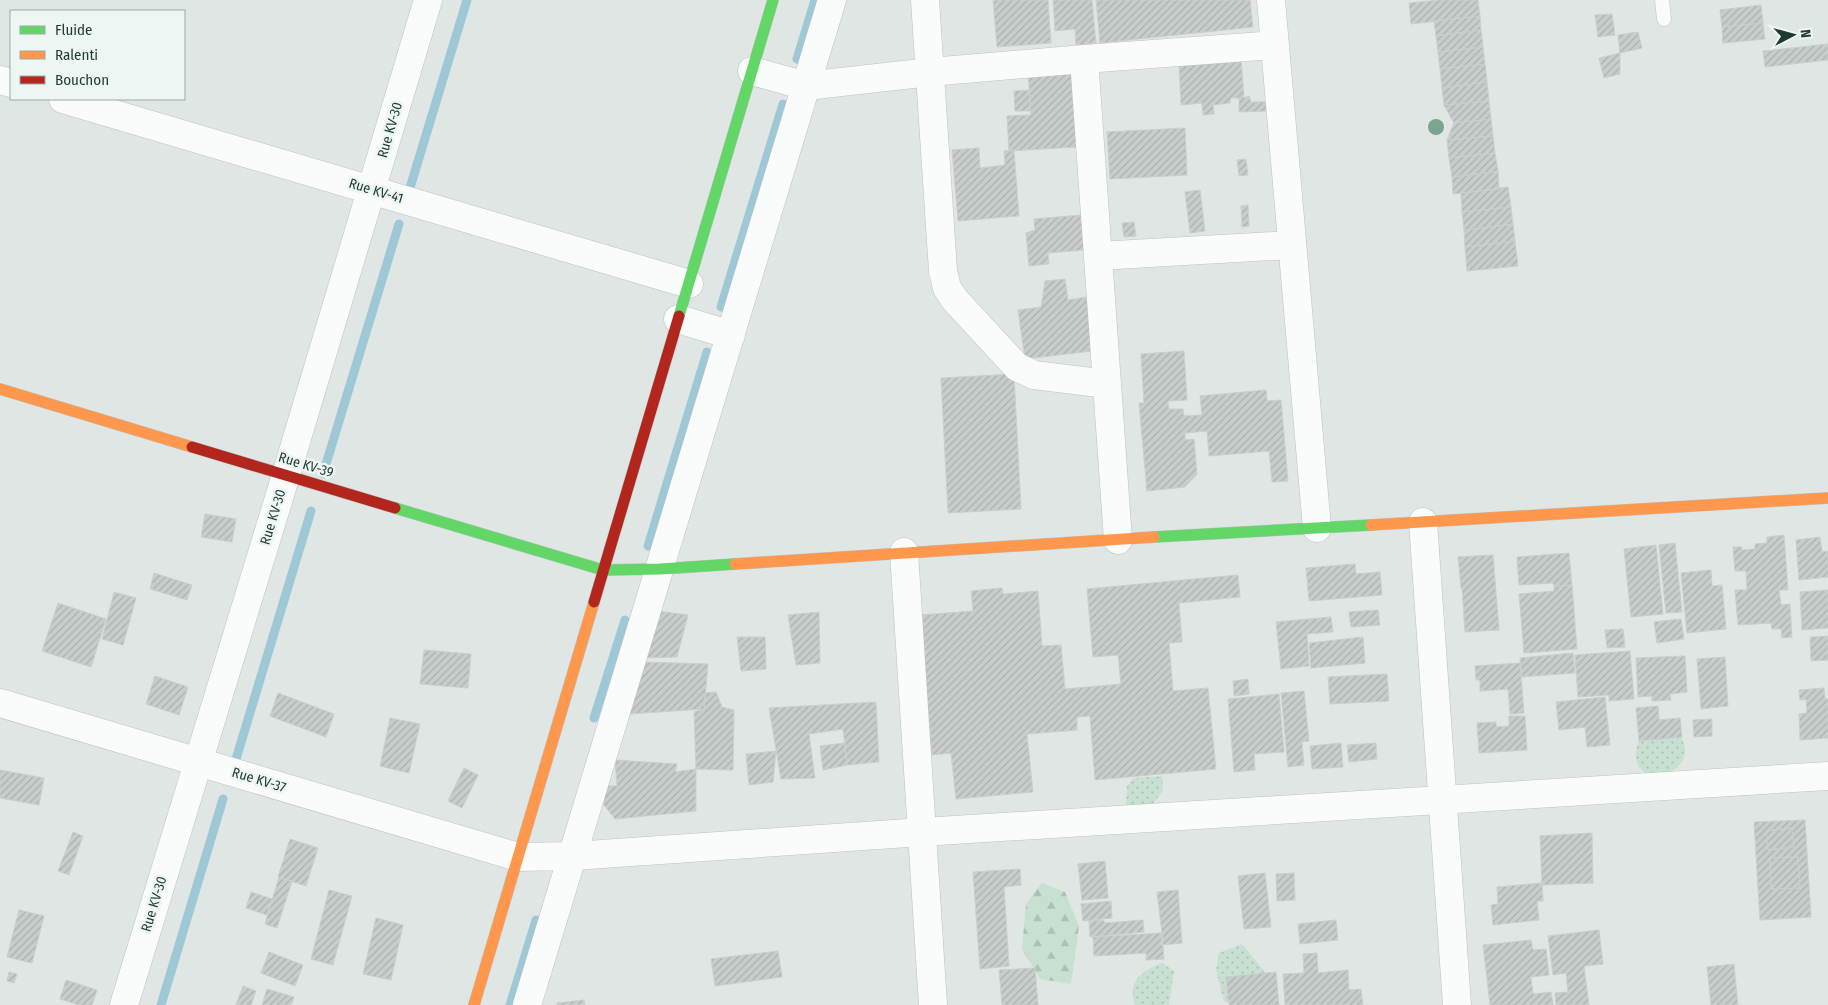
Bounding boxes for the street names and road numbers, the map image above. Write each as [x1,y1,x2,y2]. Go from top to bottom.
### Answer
street label: Rue KV-30 [374,100,406,160]
street label: Rue KV-41 [347,175,405,207]
street label: Rue KV-39 [276,449,336,481]
street label: Rue KV-30 [256,487,290,547]
street label: Rue KV-37 [230,764,288,796]
street label: Rue KV-30 [137,874,171,934]

